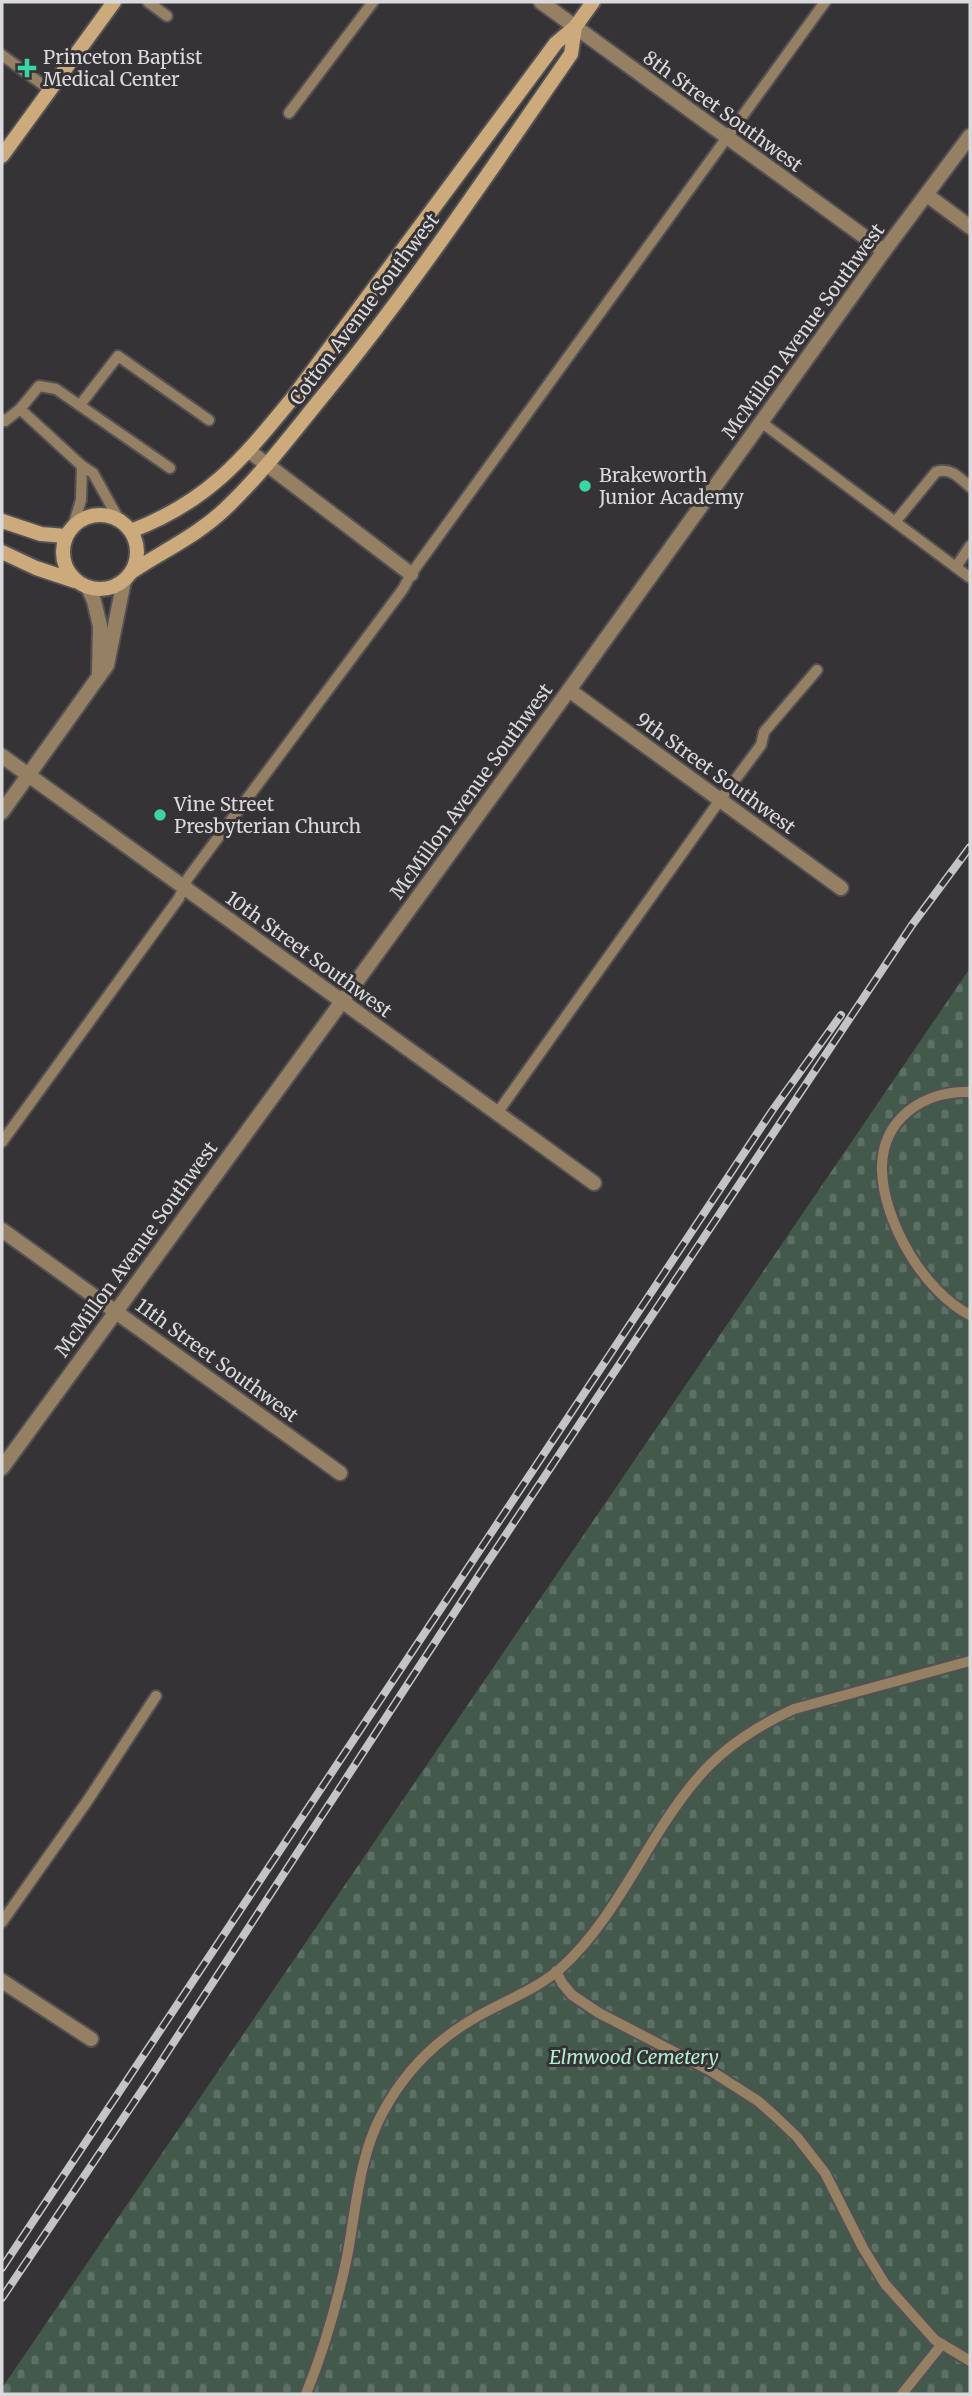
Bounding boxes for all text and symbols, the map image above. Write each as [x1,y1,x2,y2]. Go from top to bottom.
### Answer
place label: Princeton Baptist Medical Center [43,45,203,91]
street label: 8th Street Southwest [639,45,808,177]
marker: Princeton Baptist Medical Center [17,58,37,78]
street label: Cotton Avenue Southwest [284,208,444,410]
street label: McMillon Avenue Southwest [717,218,890,444]
place label: Brakeworth Junior Academy [598,463,744,509]
marker: Brakeworth Junior Academy [577,478,593,494]
street label: McMillon Avenue Southwest [385,678,558,904]
street label: 9th Street Southwest [632,707,801,839]
place label: Vine Street Presbyterian Church [173,792,361,838]
marker: Vine Street Presbyterian Church [152,807,168,823]
street label: 10th Street Southwest [221,886,397,1023]
street label: McMillon Avenue Southwest [50,1136,223,1362]
street label: 11th Street Southwest [131,1293,304,1428]
park label: Elmwood Cemetery [549,2045,719,2069]

